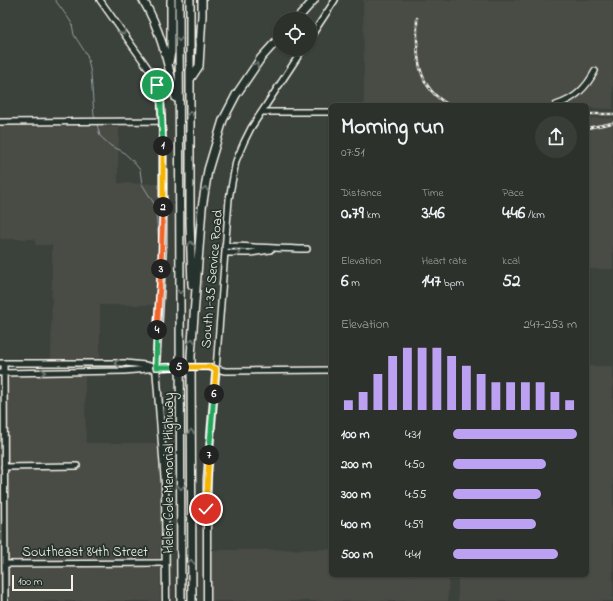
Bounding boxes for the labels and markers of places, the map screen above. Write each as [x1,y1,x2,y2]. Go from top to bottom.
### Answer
pin [140,68,174,102]
pin: 1 [153,136,173,156]
pin: 2 [153,197,173,217]
pin: 3 [151,259,171,279]
pin: 4 [147,320,167,340]
pin: 5 [169,357,189,377]
pin: 6 [204,384,224,404]
pin: 7 [199,445,219,465]
pin [189,492,223,526]

